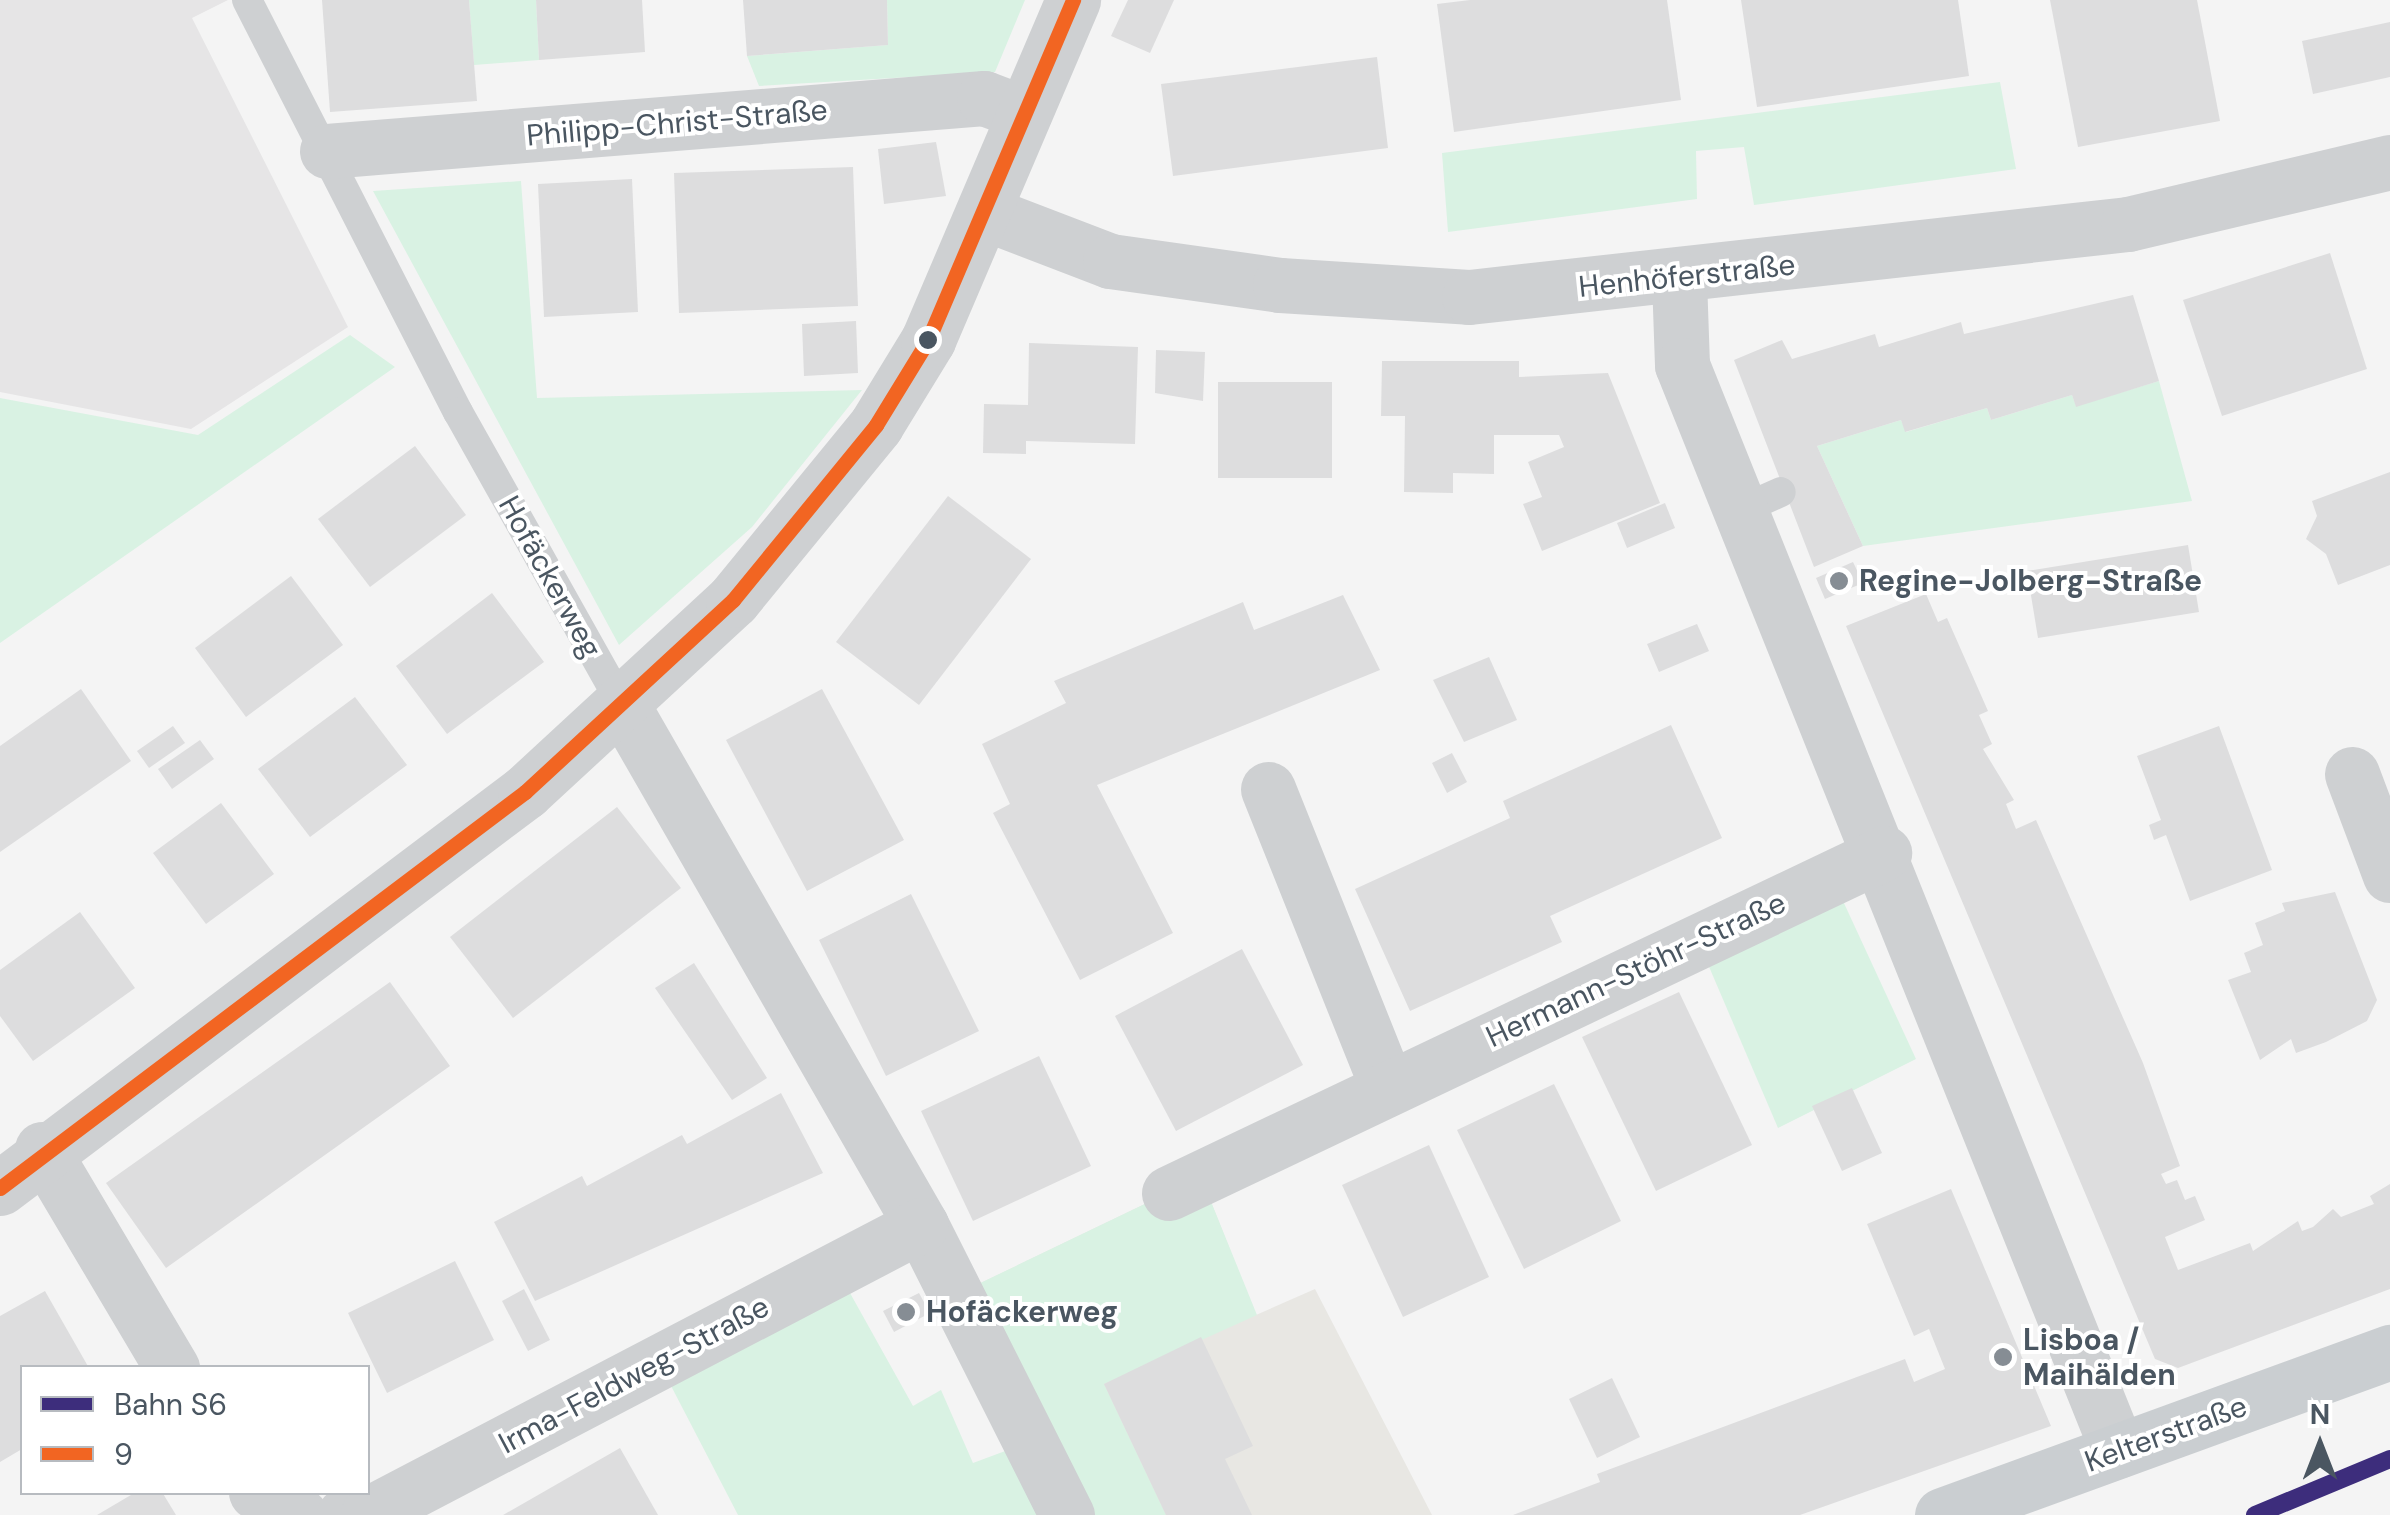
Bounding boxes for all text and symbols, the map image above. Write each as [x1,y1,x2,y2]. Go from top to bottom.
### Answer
street label: Philipp-Christ-Straße [525,92,829,154]
street label: Henhöferstraße [1577,247,1797,305]
unlabelled marker [918,330,938,350]
street label: Hofäckerweg [491,490,609,664]
place label: Regine-Jolberg-Straße [1859,563,2202,599]
marker: Regine-Jolberg-Straße [1828,570,1850,592]
street label: Hermann-Stöhr-Straße [1480,885,1792,1055]
street label: Irma-Feldweg-Straße [493,1289,775,1461]
place label: Hofäckerweg [926,1294,1118,1330]
marker: Hofäckerweg [895,1301,917,1323]
place label: Lisboa / Maihälden [2023,1322,2176,1392]
marker: Lisboa / Maihälden [1992,1346,2014,1368]
legend [20,1365,370,1495]
text: Bahn S6 [114,1385,227,1424]
street label: Kelterstraße [2080,1388,2252,1480]
north arrow [2270,1395,2370,1495]
text: N [2310,1396,2330,1433]
text: 9 [114,1435,133,1474]

